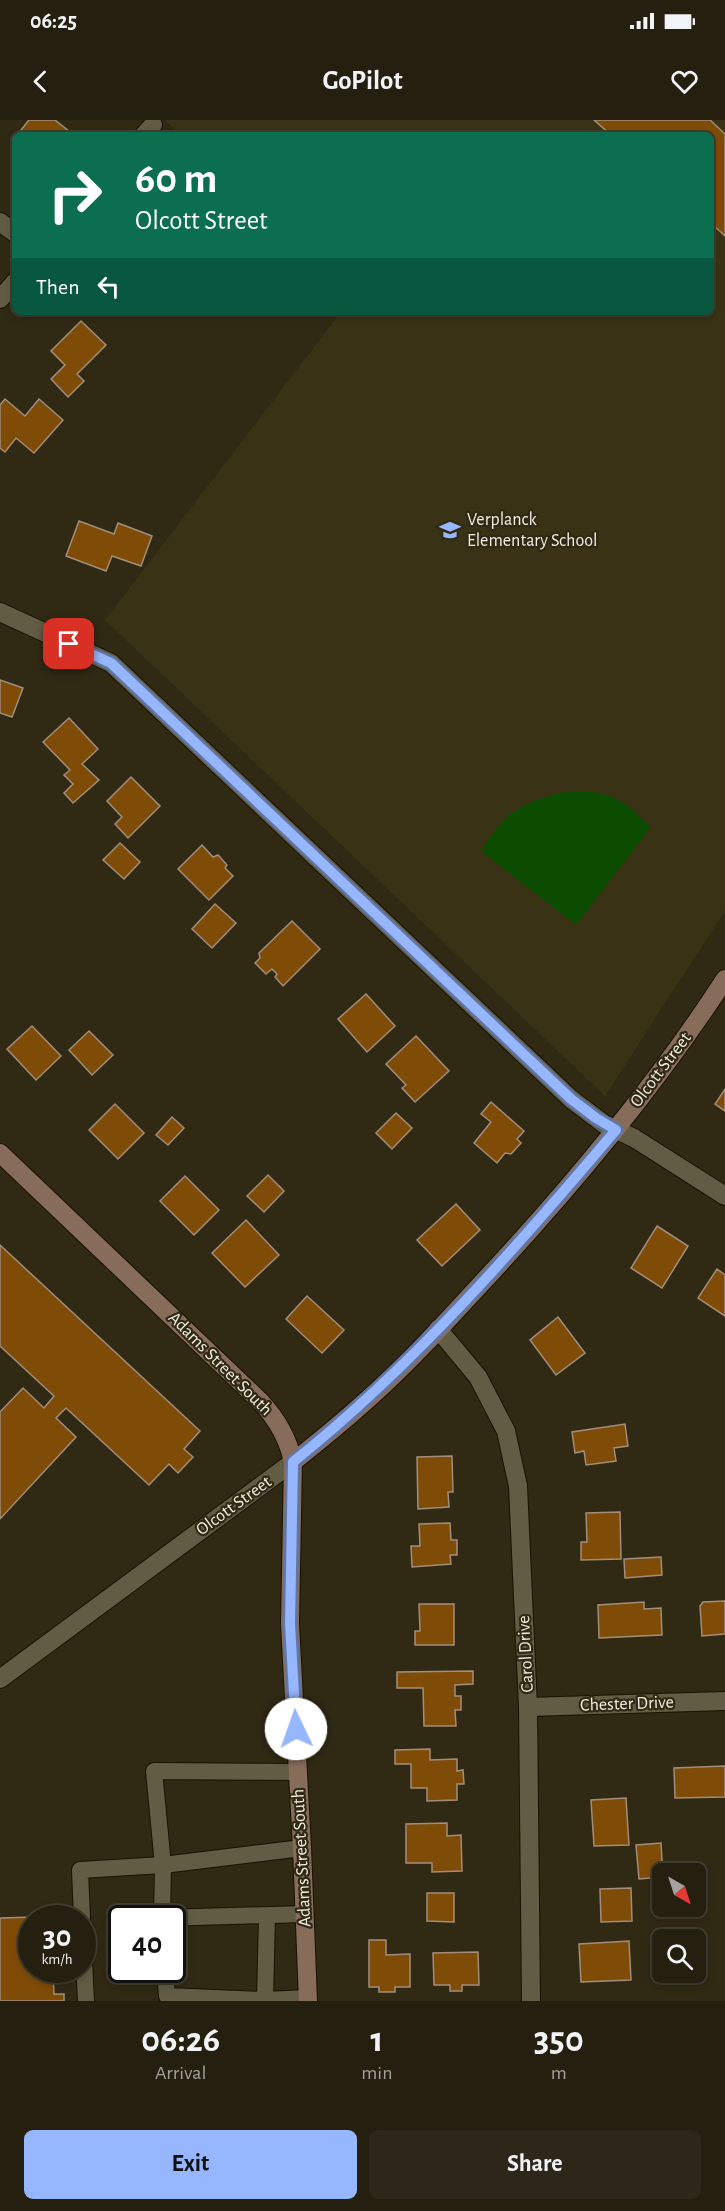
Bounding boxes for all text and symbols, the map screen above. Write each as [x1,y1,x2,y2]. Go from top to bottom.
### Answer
text: 06:25 [30,10,77,32]
icon: back [24,65,57,98]
icon: heart [668,65,701,98]
text: GoPilot [322,67,403,94]
icon: right [36,156,114,234]
text: 60 m [135,158,217,200]
text: Olcott Street [135,207,268,234]
icon: left [92,270,125,303]
text: Then [36,276,80,298]
place label: Verplanck Elementary School [467,511,598,550]
school or university icon: Verplanck Elementary School [438,518,462,542]
pin [43,618,94,669]
icon: arrive [52,627,85,660]
street label: Olcott Street [627,1029,695,1111]
street label: Adams Street South [165,1309,275,1419]
street label: Olcott Street [193,1473,275,1539]
street label: Carol Drive [515,1615,537,1693]
street label: Chester Drive [580,1693,674,1715]
position arrow [264,1697,328,1761]
street label: Adams Street South [289,1789,315,1927]
north arrow [652,1863,706,1917]
map controls [652,1863,706,1983]
speed limit sign: 40 [108,1905,186,1983]
text: 30 [43,1922,71,1952]
button: search [652,1929,706,1983]
text: km/h [42,1952,72,1967]
text: 06:26 [141,2022,220,2058]
text: 1 [370,2022,383,2058]
text: 350 [534,2022,584,2058]
text: Arrival [155,2063,206,2083]
text: min [361,2063,393,2083]
text: m [551,2063,567,2083]
button: Exit [24,2130,357,2199]
button: Share [369,2130,701,2199]

